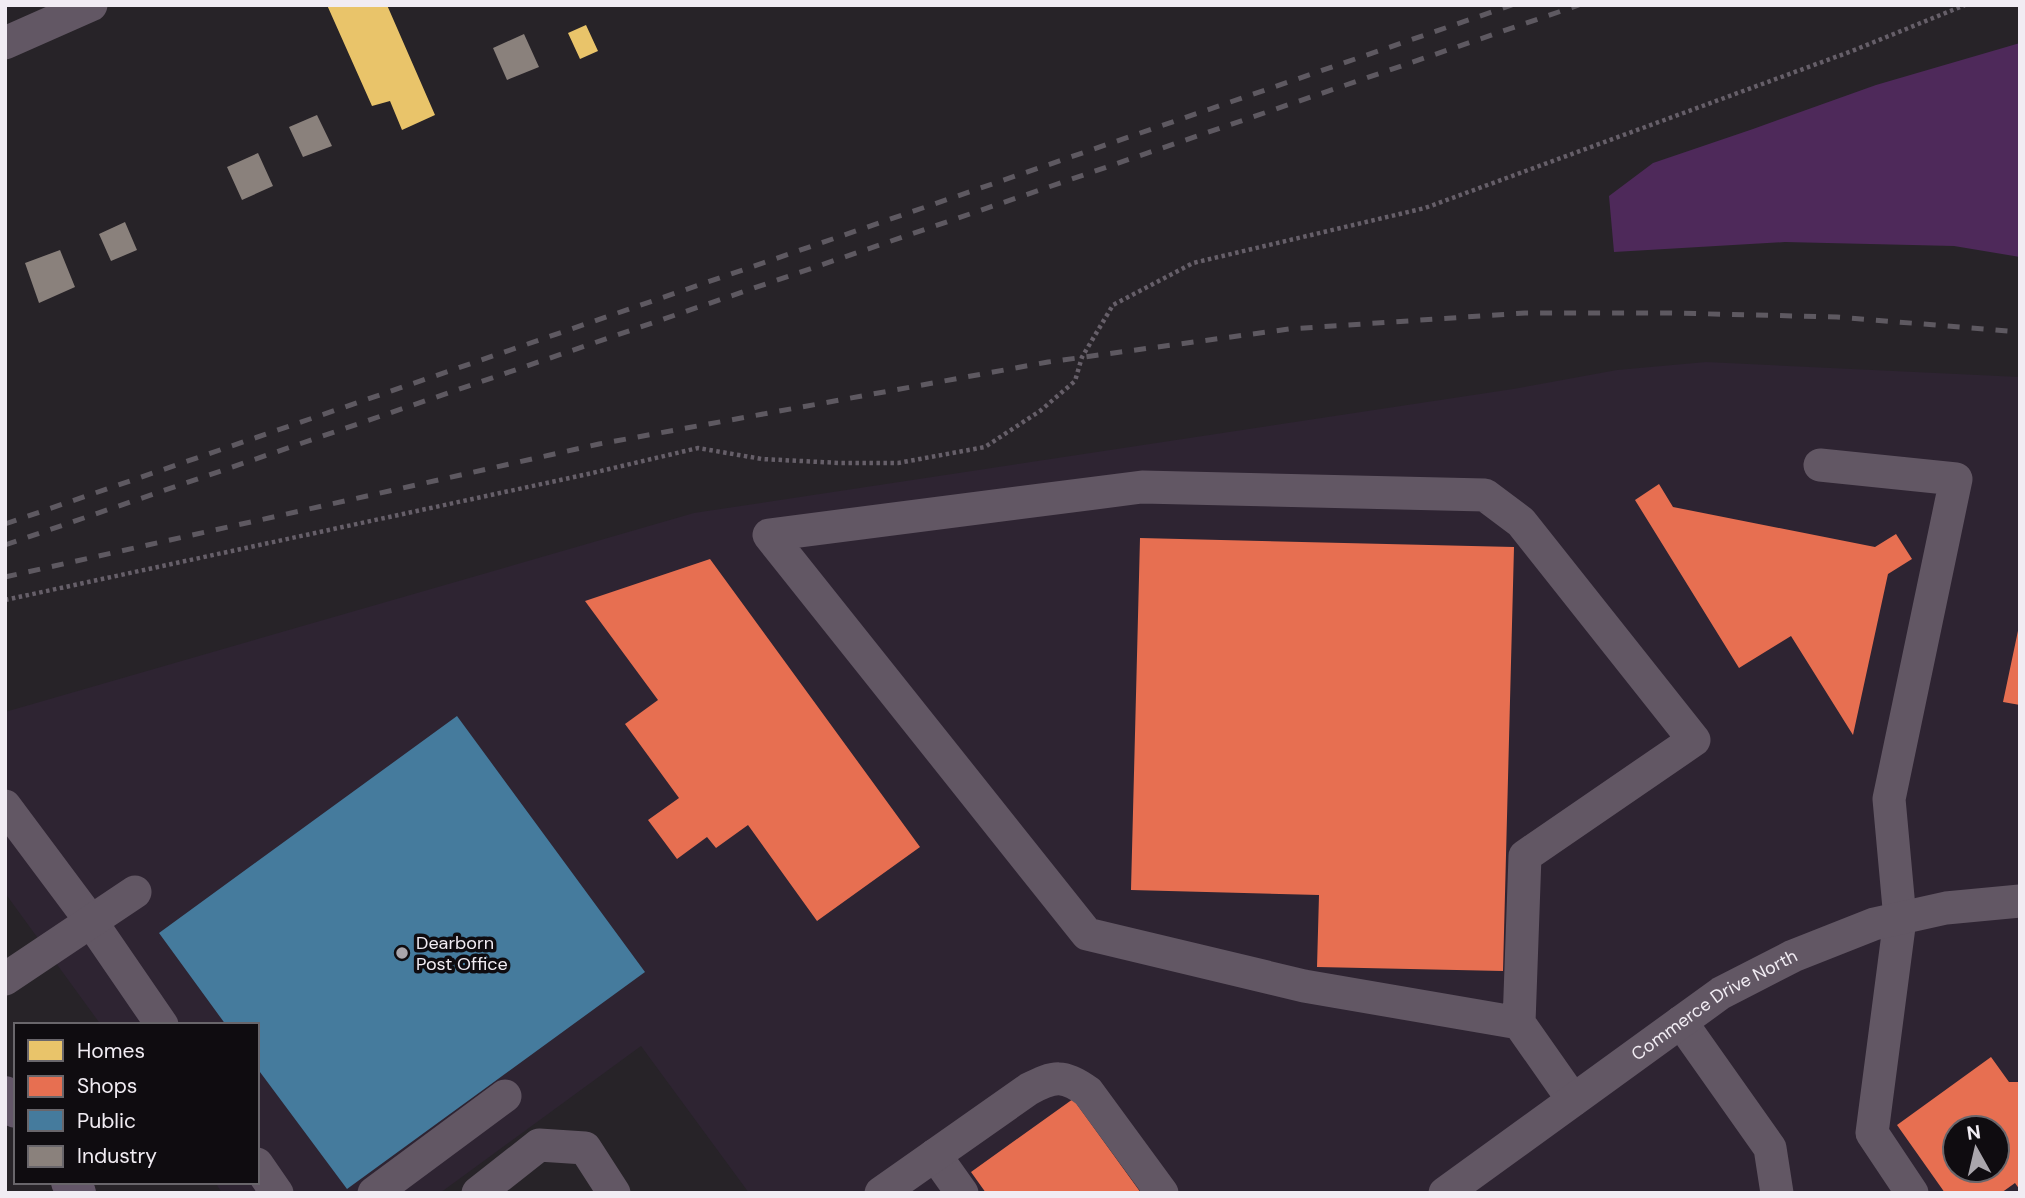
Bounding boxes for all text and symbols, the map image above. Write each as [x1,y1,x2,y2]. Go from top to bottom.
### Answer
place label: Dearborn Post Office [416,931,508,976]
street label: Commerce Drive North [1627,944,1801,1066]
marker: Dearborn Post Office [394,945,410,961]
legend [14,1023,259,1184]
text: Homes [77,1037,145,1065]
text: Shops [77,1072,137,1100]
text: Public [77,1107,136,1135]
north arrow [1941,1114,2011,1184]
text: N [1965,1119,1982,1146]
text: Industry [77,1142,157,1170]

